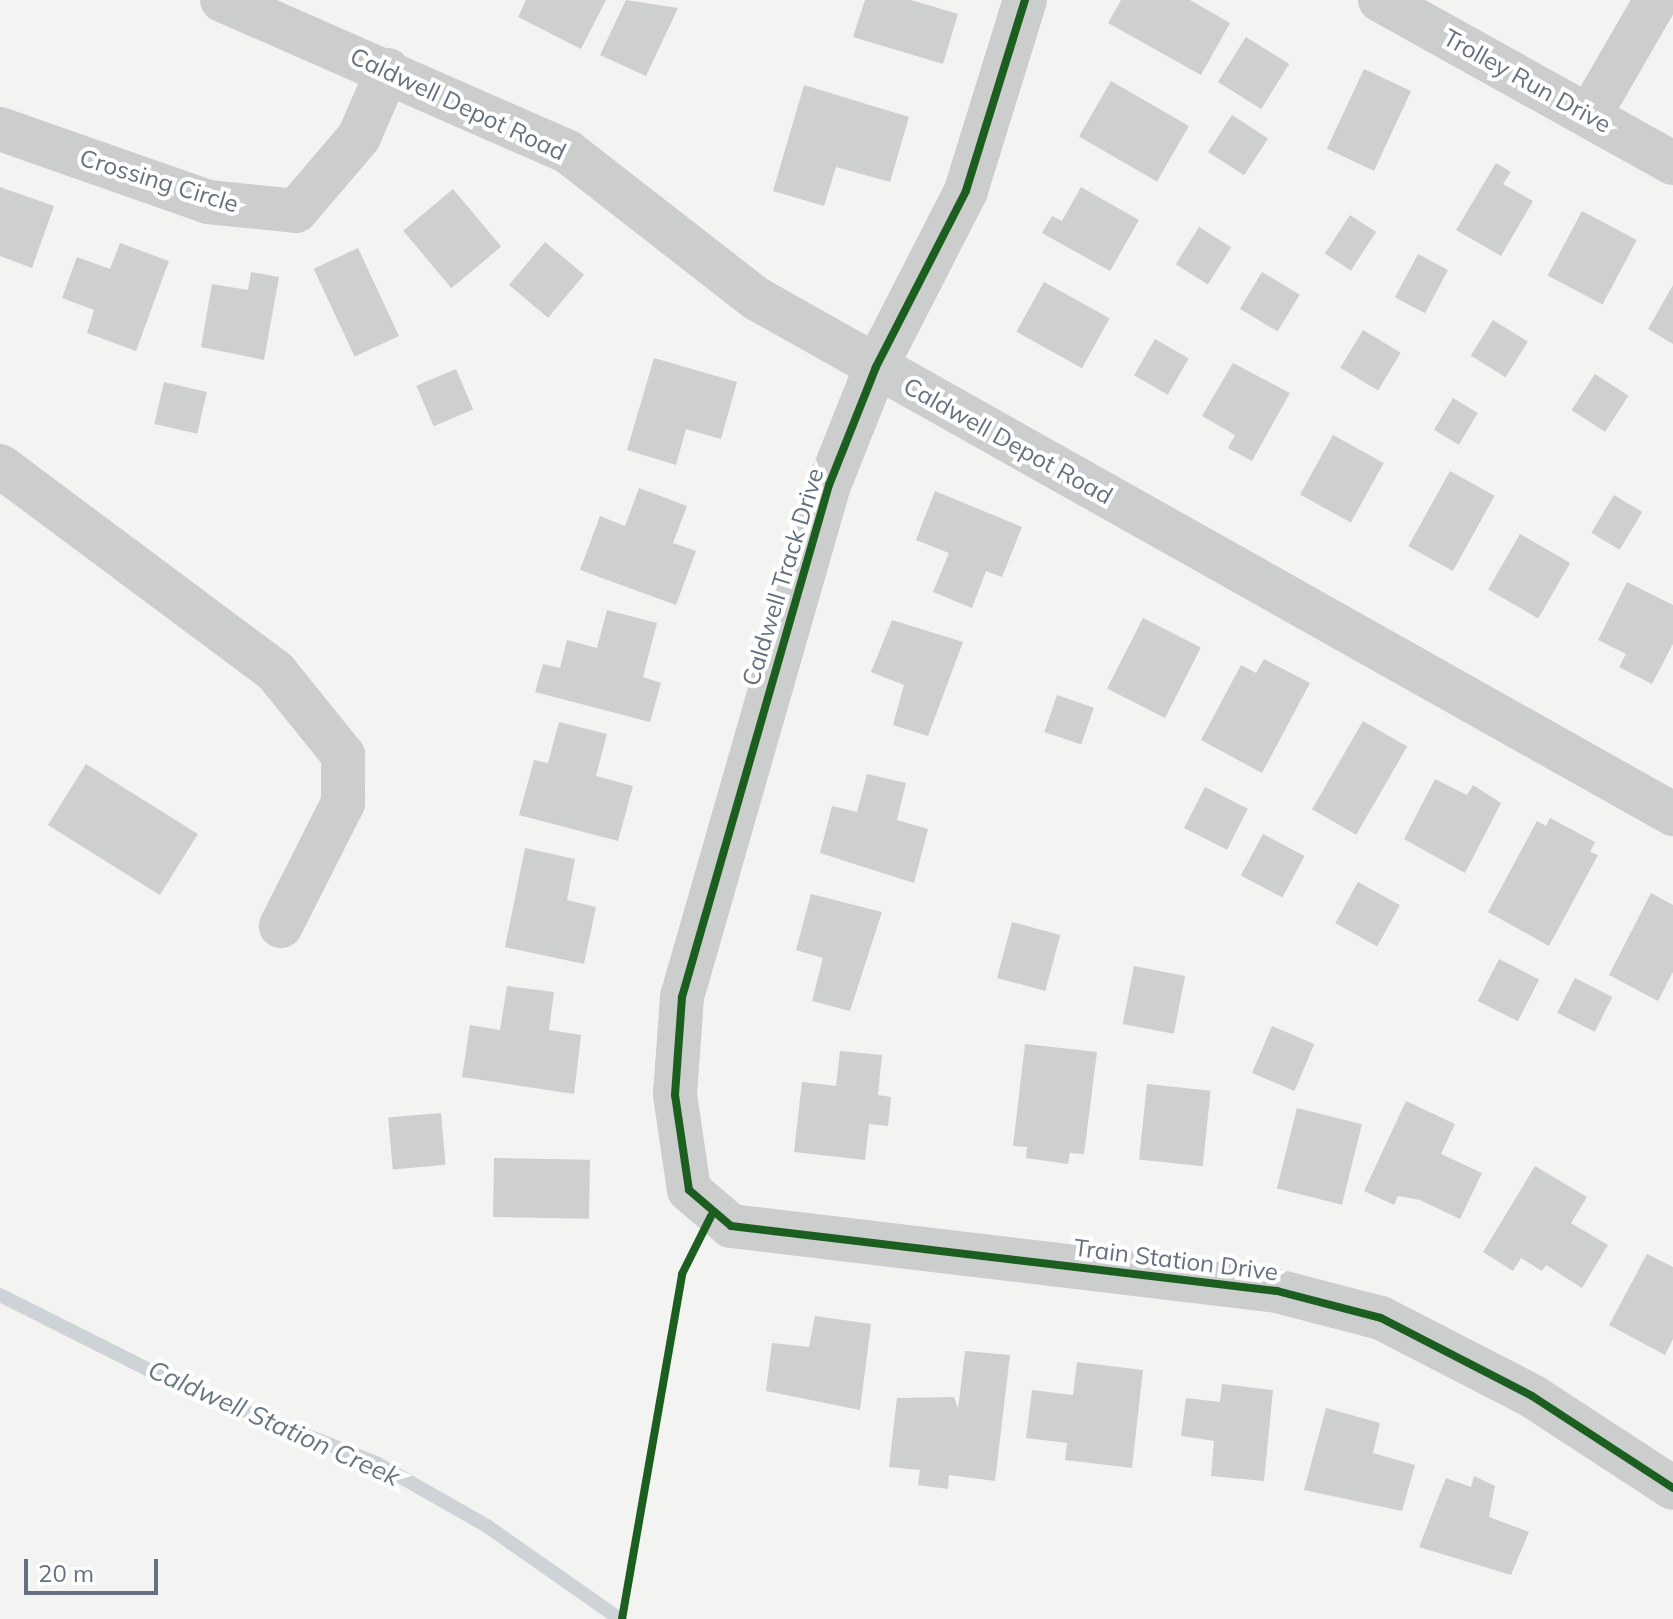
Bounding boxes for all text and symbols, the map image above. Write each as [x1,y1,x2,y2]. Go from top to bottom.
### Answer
street label: Trolley Run Drive [1438,23,1616,139]
street label: Caldwell Depot Road [346,41,570,167]
street label: Crossing Circle [76,143,242,219]
street label: Caldwell Depot Road [899,372,1117,510]
street label: Caldwell Track Drive [736,465,830,689]
street label: Train Station Drive [1072,1233,1280,1287]
water label: Caldwell Station Creek [143,1353,405,1493]
scale bar [28,1543,162,1593]
text: 20 m [38,1558,94,1588]

